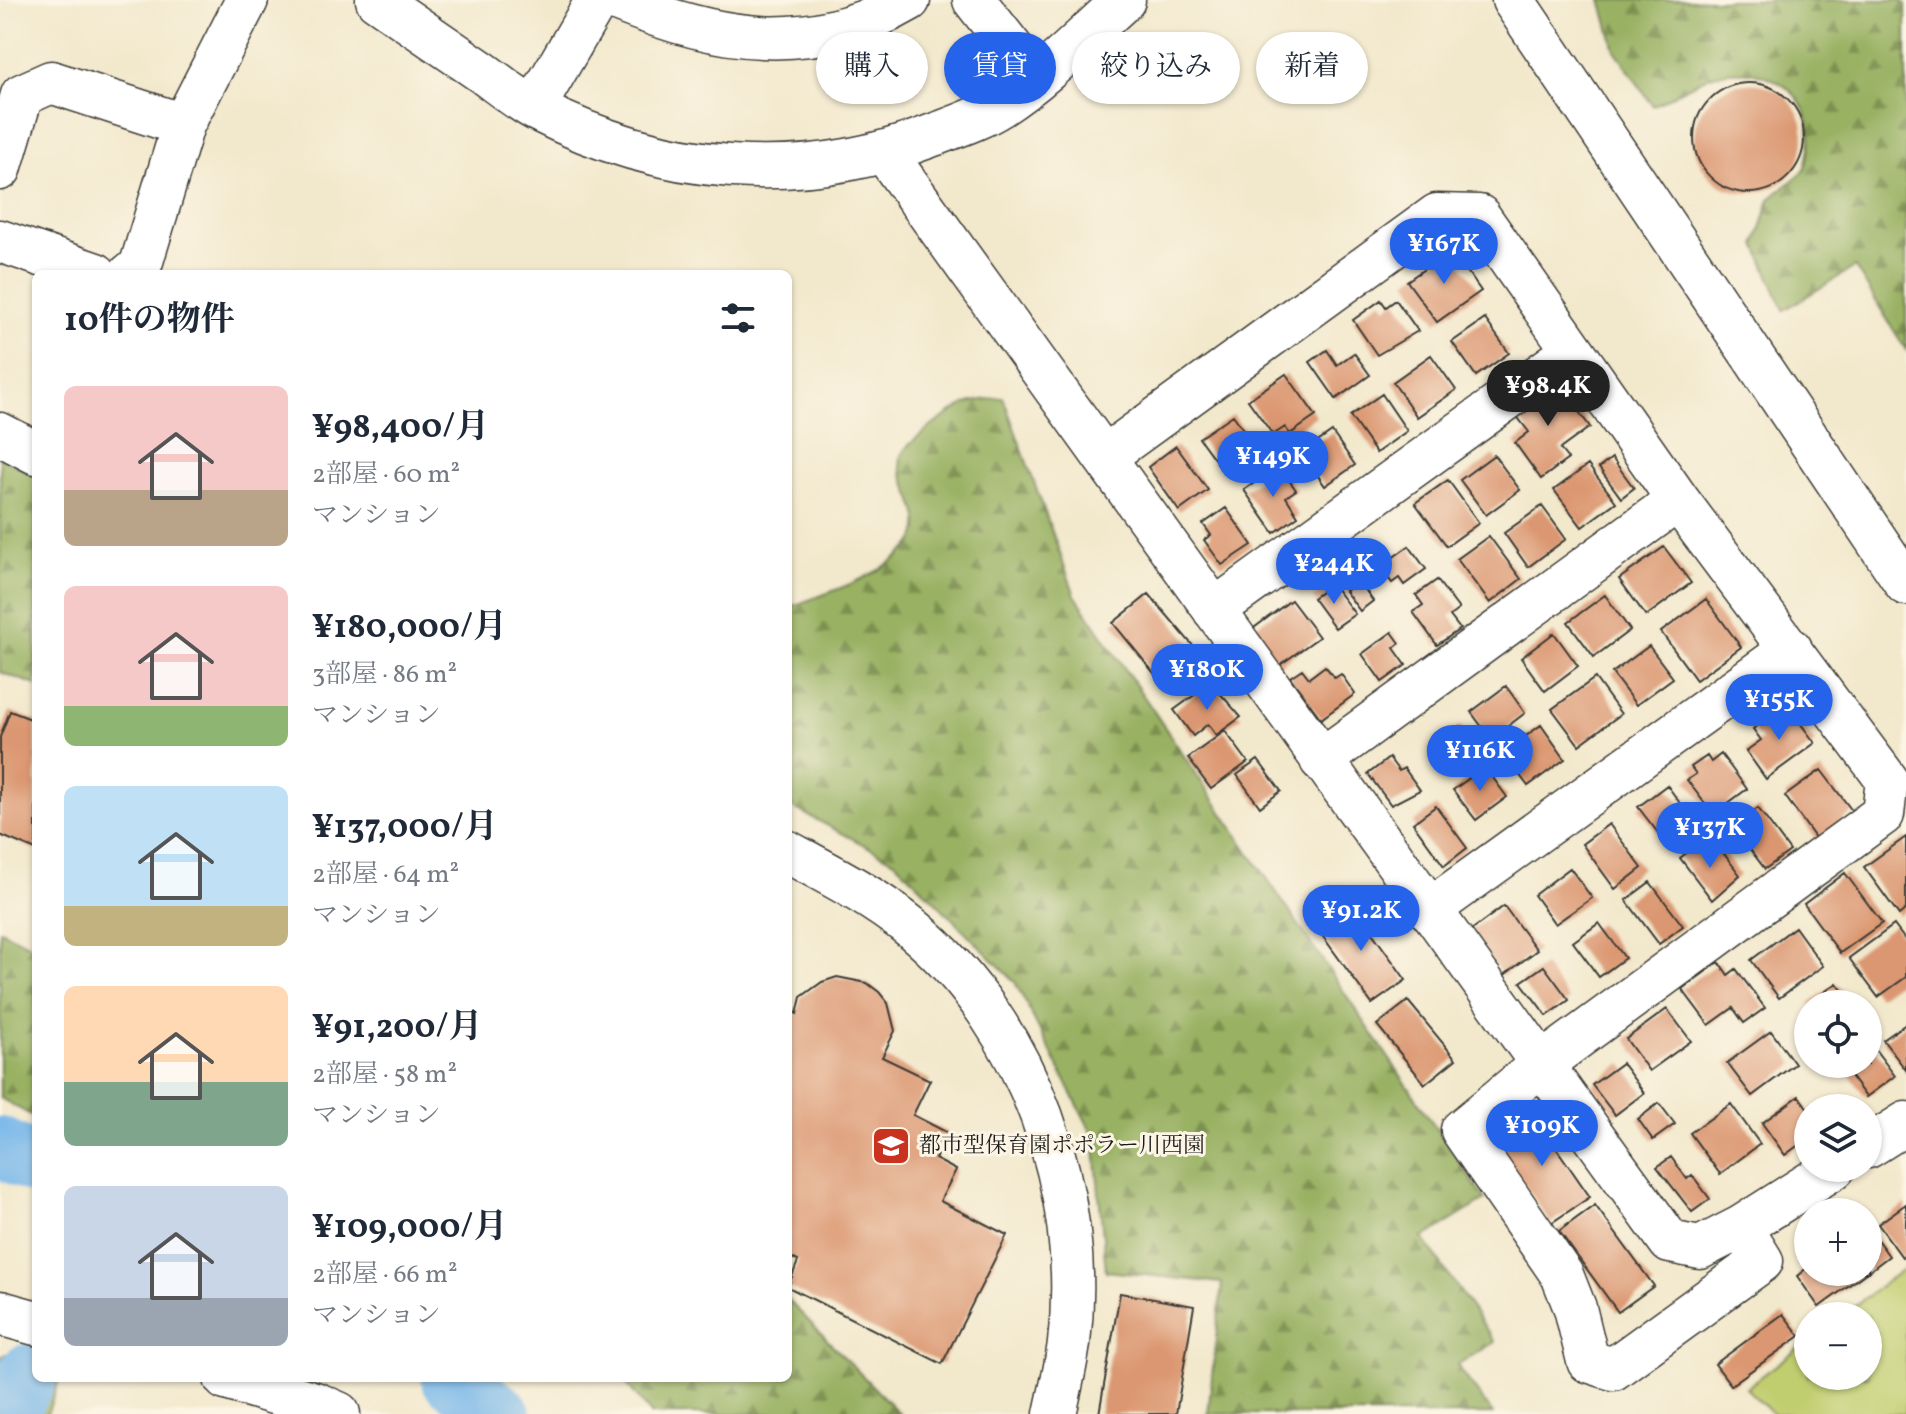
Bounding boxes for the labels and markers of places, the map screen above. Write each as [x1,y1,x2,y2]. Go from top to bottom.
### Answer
pin: ¥167K [1388,218,1500,286]
pin: ¥98.4K [1483,360,1613,428]
pin: ¥149K [1217,431,1329,499]
pin: ¥244K [1278,538,1390,606]
pin: ¥180K [1151,644,1263,712]
pin: ¥155K [1723,674,1835,742]
pin: ¥116K [1424,725,1536,793]
pin: ¥137K [1654,802,1766,870]
pin: ¥91.2K [1296,885,1426,953]
pin: ¥109K [1486,1100,1598,1168]
school or university icon: 都市型保育園ポポラー川西園 [870,1125,912,1167]
place label: 都市型保育園ポポラー川西園 [919,1131,1205,1162]

